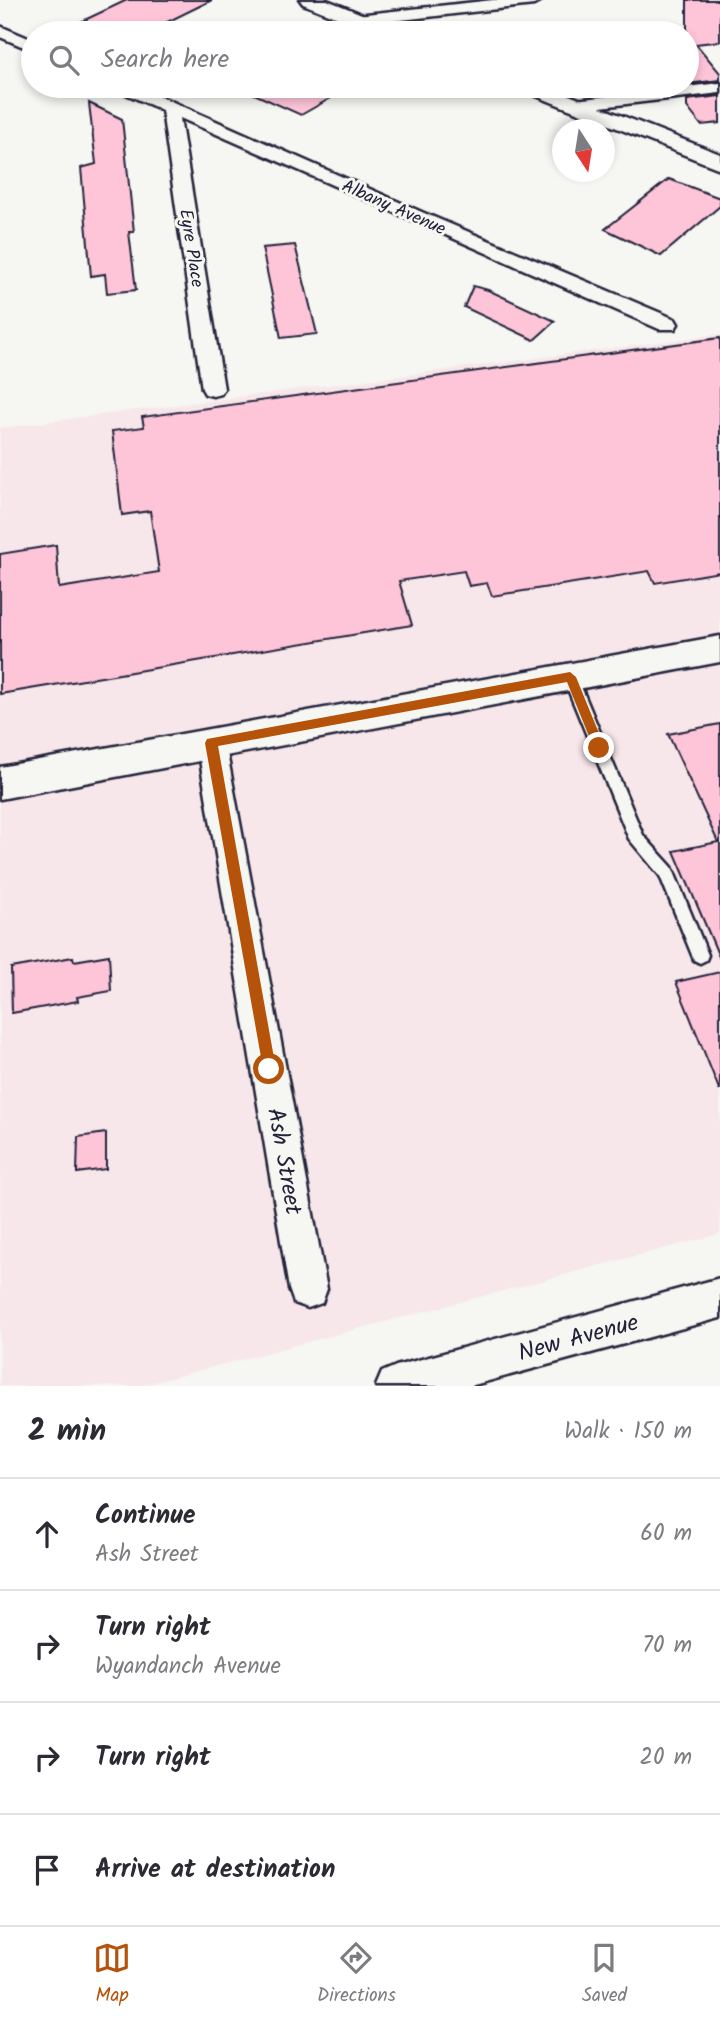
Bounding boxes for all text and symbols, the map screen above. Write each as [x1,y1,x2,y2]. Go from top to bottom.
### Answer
search box [21,21,699,98]
text: Search here [101,39,229,81]
icon: search [45,41,83,79]
north arrow [552,119,615,182]
street label: Albany Avenue [337,172,450,244]
street label: Eyre Place [170,207,211,290]
route end [583,732,614,763]
route start [253,1053,284,1084]
street label: Ash Street [255,1105,312,1219]
street label: New Avenue [514,1304,643,1373]
text: 2 min [28,1408,106,1456]
text: Walk · 150 m [564,1414,692,1450]
text: Continue [95,1495,196,1537]
icon: ahead [28,1515,66,1553]
text: 60 m [640,1516,692,1552]
text: Ash Street [95,1537,199,1573]
text: Turn right [95,1607,211,1649]
icon: right [28,1627,66,1665]
text: 70 m [642,1628,692,1664]
text: Wyandanch Avenue [95,1649,281,1685]
text: Turn right [95,1737,211,1779]
icon: right [28,1739,66,1777]
text: 20 m [640,1740,692,1776]
text: Arrive at destination [95,1849,335,1891]
icon: arrive [28,1851,66,1889]
tab: Map [93,1939,131,2011]
tab: Directions [317,1939,396,2011]
tab: Saved [582,1939,627,2011]

